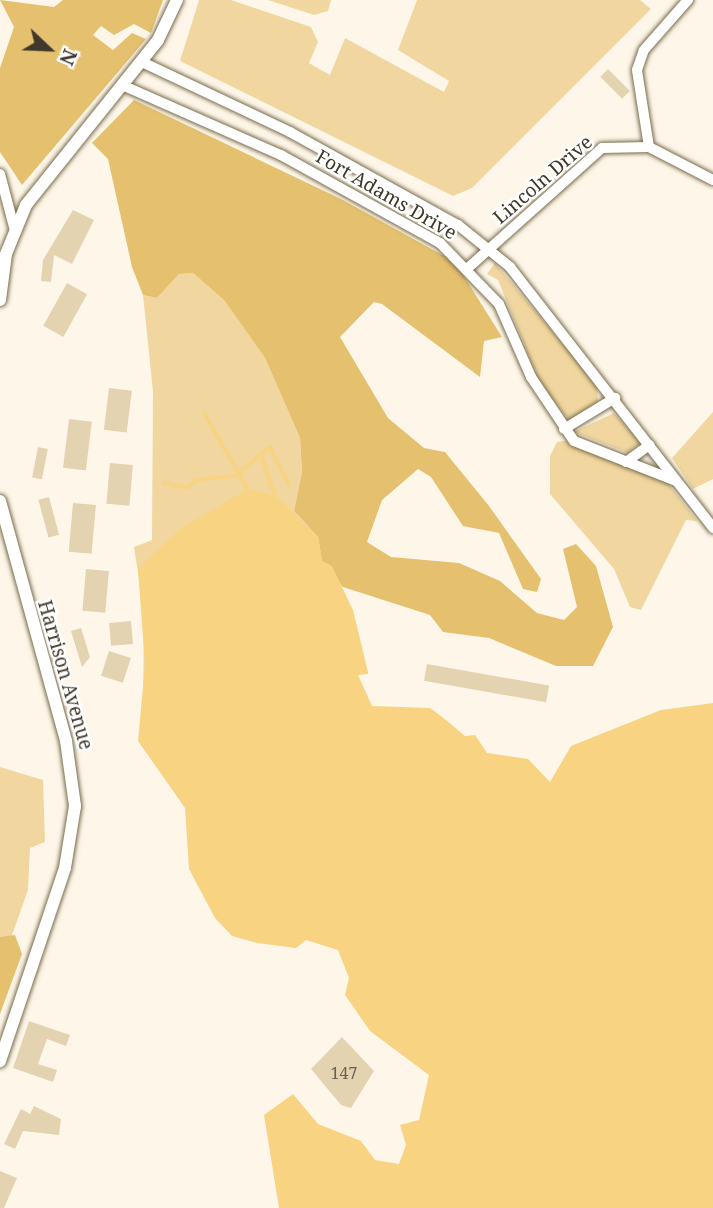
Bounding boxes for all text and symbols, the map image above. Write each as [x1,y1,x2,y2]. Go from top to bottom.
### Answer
north arrow [14,14,84,84]
text: N [53,45,83,69]
street label: Lincoln Drive [489,131,597,229]
street label: Fort Adams Drive [312,145,460,245]
street label: Harrison Avenue [33,598,97,752]
house number: 147 [331,1063,357,1083]

